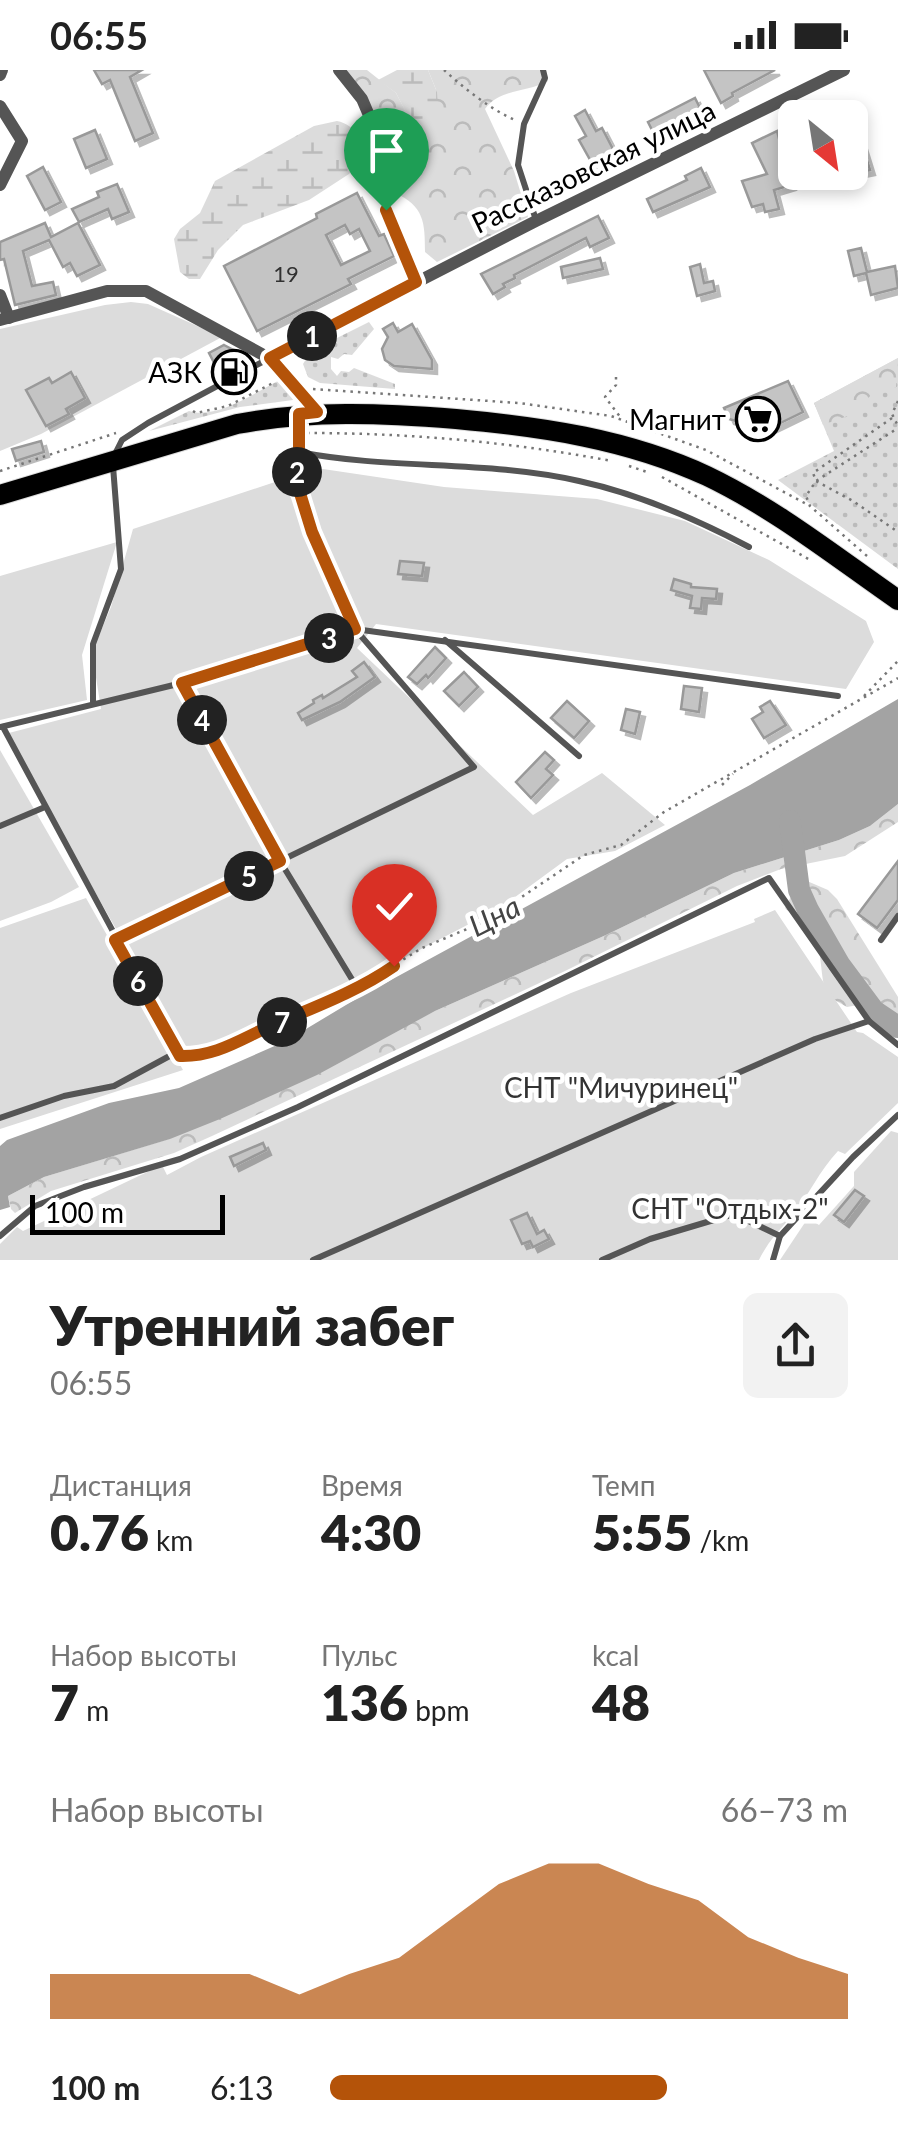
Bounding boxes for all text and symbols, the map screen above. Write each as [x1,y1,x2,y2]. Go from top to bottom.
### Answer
text: 06:55 [50,12,148,58]
street label: Рассказовская улица [466,92,720,240]
north arrow [778,100,868,190]
map controls [778,100,868,190]
pin [344,108,429,211]
icon: arrive [359,123,414,178]
house number: 19 [273,260,299,287]
pin: 1 [287,311,337,361]
text: 1 [304,319,320,353]
fuel station icon: АЗК [211,349,257,395]
place label: АЗК [148,355,202,389]
supermarket icon: Магнит [735,396,781,442]
place label: Магнит [629,402,726,436]
pin: 2 [272,447,322,497]
text: 2 [289,455,305,489]
pin: 3 [304,613,354,663]
text: 3 [321,621,337,655]
pin: 4 [177,695,227,745]
text: 4 [194,703,210,737]
pin: 5 [224,851,274,901]
text: 5 [241,859,257,893]
pin [352,864,437,967]
icon: check [367,879,422,934]
water label: Цна [462,887,526,943]
pin: 6 [113,956,163,1006]
text: 6 [130,964,146,998]
pin: 7 [257,997,307,1047]
text: 7 [274,1005,290,1039]
park label: СНТ "Мичуринец" [504,1070,738,1104]
scale bar [30,1190,225,1234]
park label: СНТ "Отдых-2" [631,1191,829,1225]
text: 100 m [45,1195,124,1229]
text: Утренний забег [50,1292,454,1358]
button: share [743,1293,848,1398]
text: 06:55 [50,1363,132,1402]
text: Дистанция [50,1468,192,1502]
text: Время [321,1468,403,1502]
text: Темп [592,1468,655,1502]
text: 0.76 [50,1502,149,1562]
text: 4:30 [321,1502,421,1562]
text: 5:55 [592,1502,692,1562]
text: km [149,1523,193,1557]
text: /km [692,1523,749,1557]
text: Набор высоты [50,1638,237,1672]
text: Пульс [321,1638,398,1672]
text: kcal [592,1638,639,1672]
text: 7 [50,1672,79,1732]
text: 136 [321,1672,408,1732]
text: 48 [592,1672,650,1732]
text: m [79,1693,109,1727]
text: bpm [408,1693,470,1727]
text: Набор высоты [50,1790,264,1829]
text: 66–73 m [721,1790,848,1829]
text: 100 m [50,2068,140,2107]
text: 6:13 [210,2068,274,2107]

